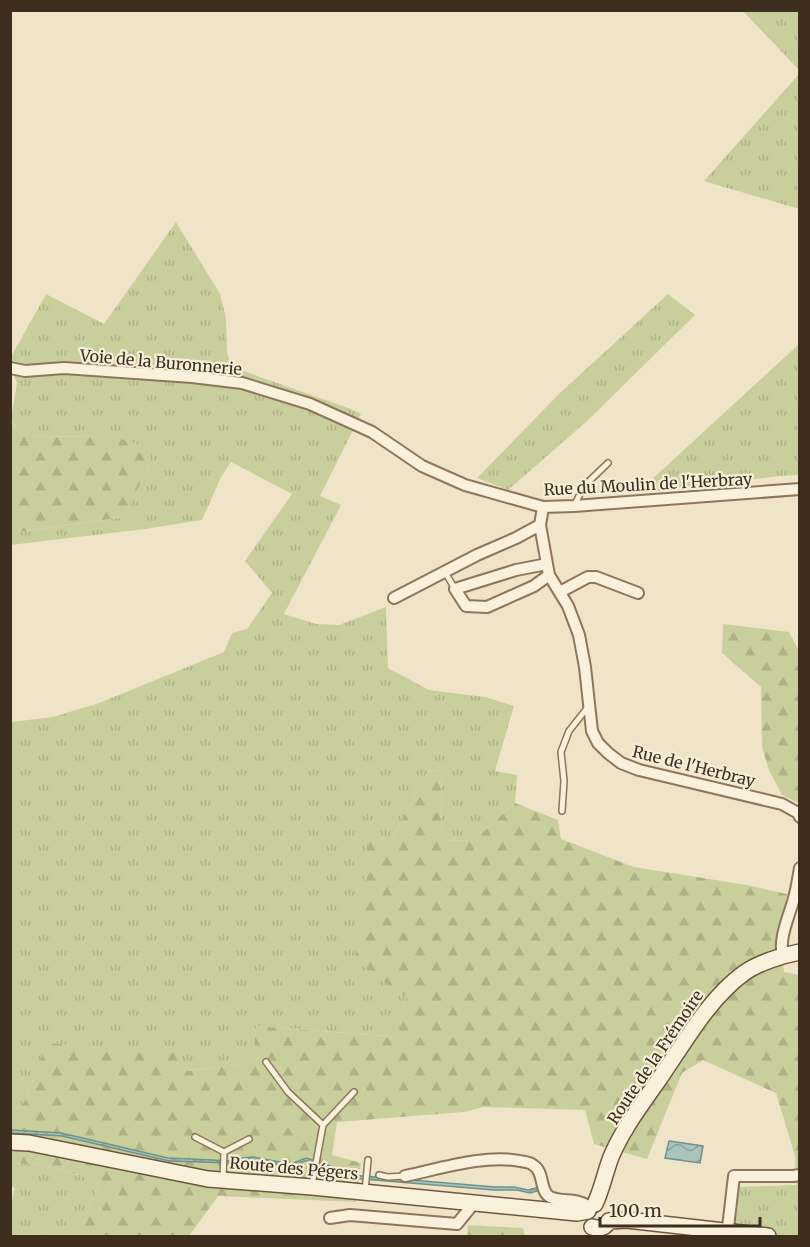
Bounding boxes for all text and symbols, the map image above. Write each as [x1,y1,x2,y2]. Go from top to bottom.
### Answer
street label: Voie de la Buronnerie [78,345,243,379]
street label: Rue du Moulin de l'Herbray [543,469,754,499]
street label: Rue de l'Herbray [630,741,758,791]
street label: Route de la Frémoire [603,986,707,1128]
street label: Route des Pégers [229,1152,359,1184]
scale bar [600,1190,760,1228]
text: 100 m [609,1199,662,1222]

